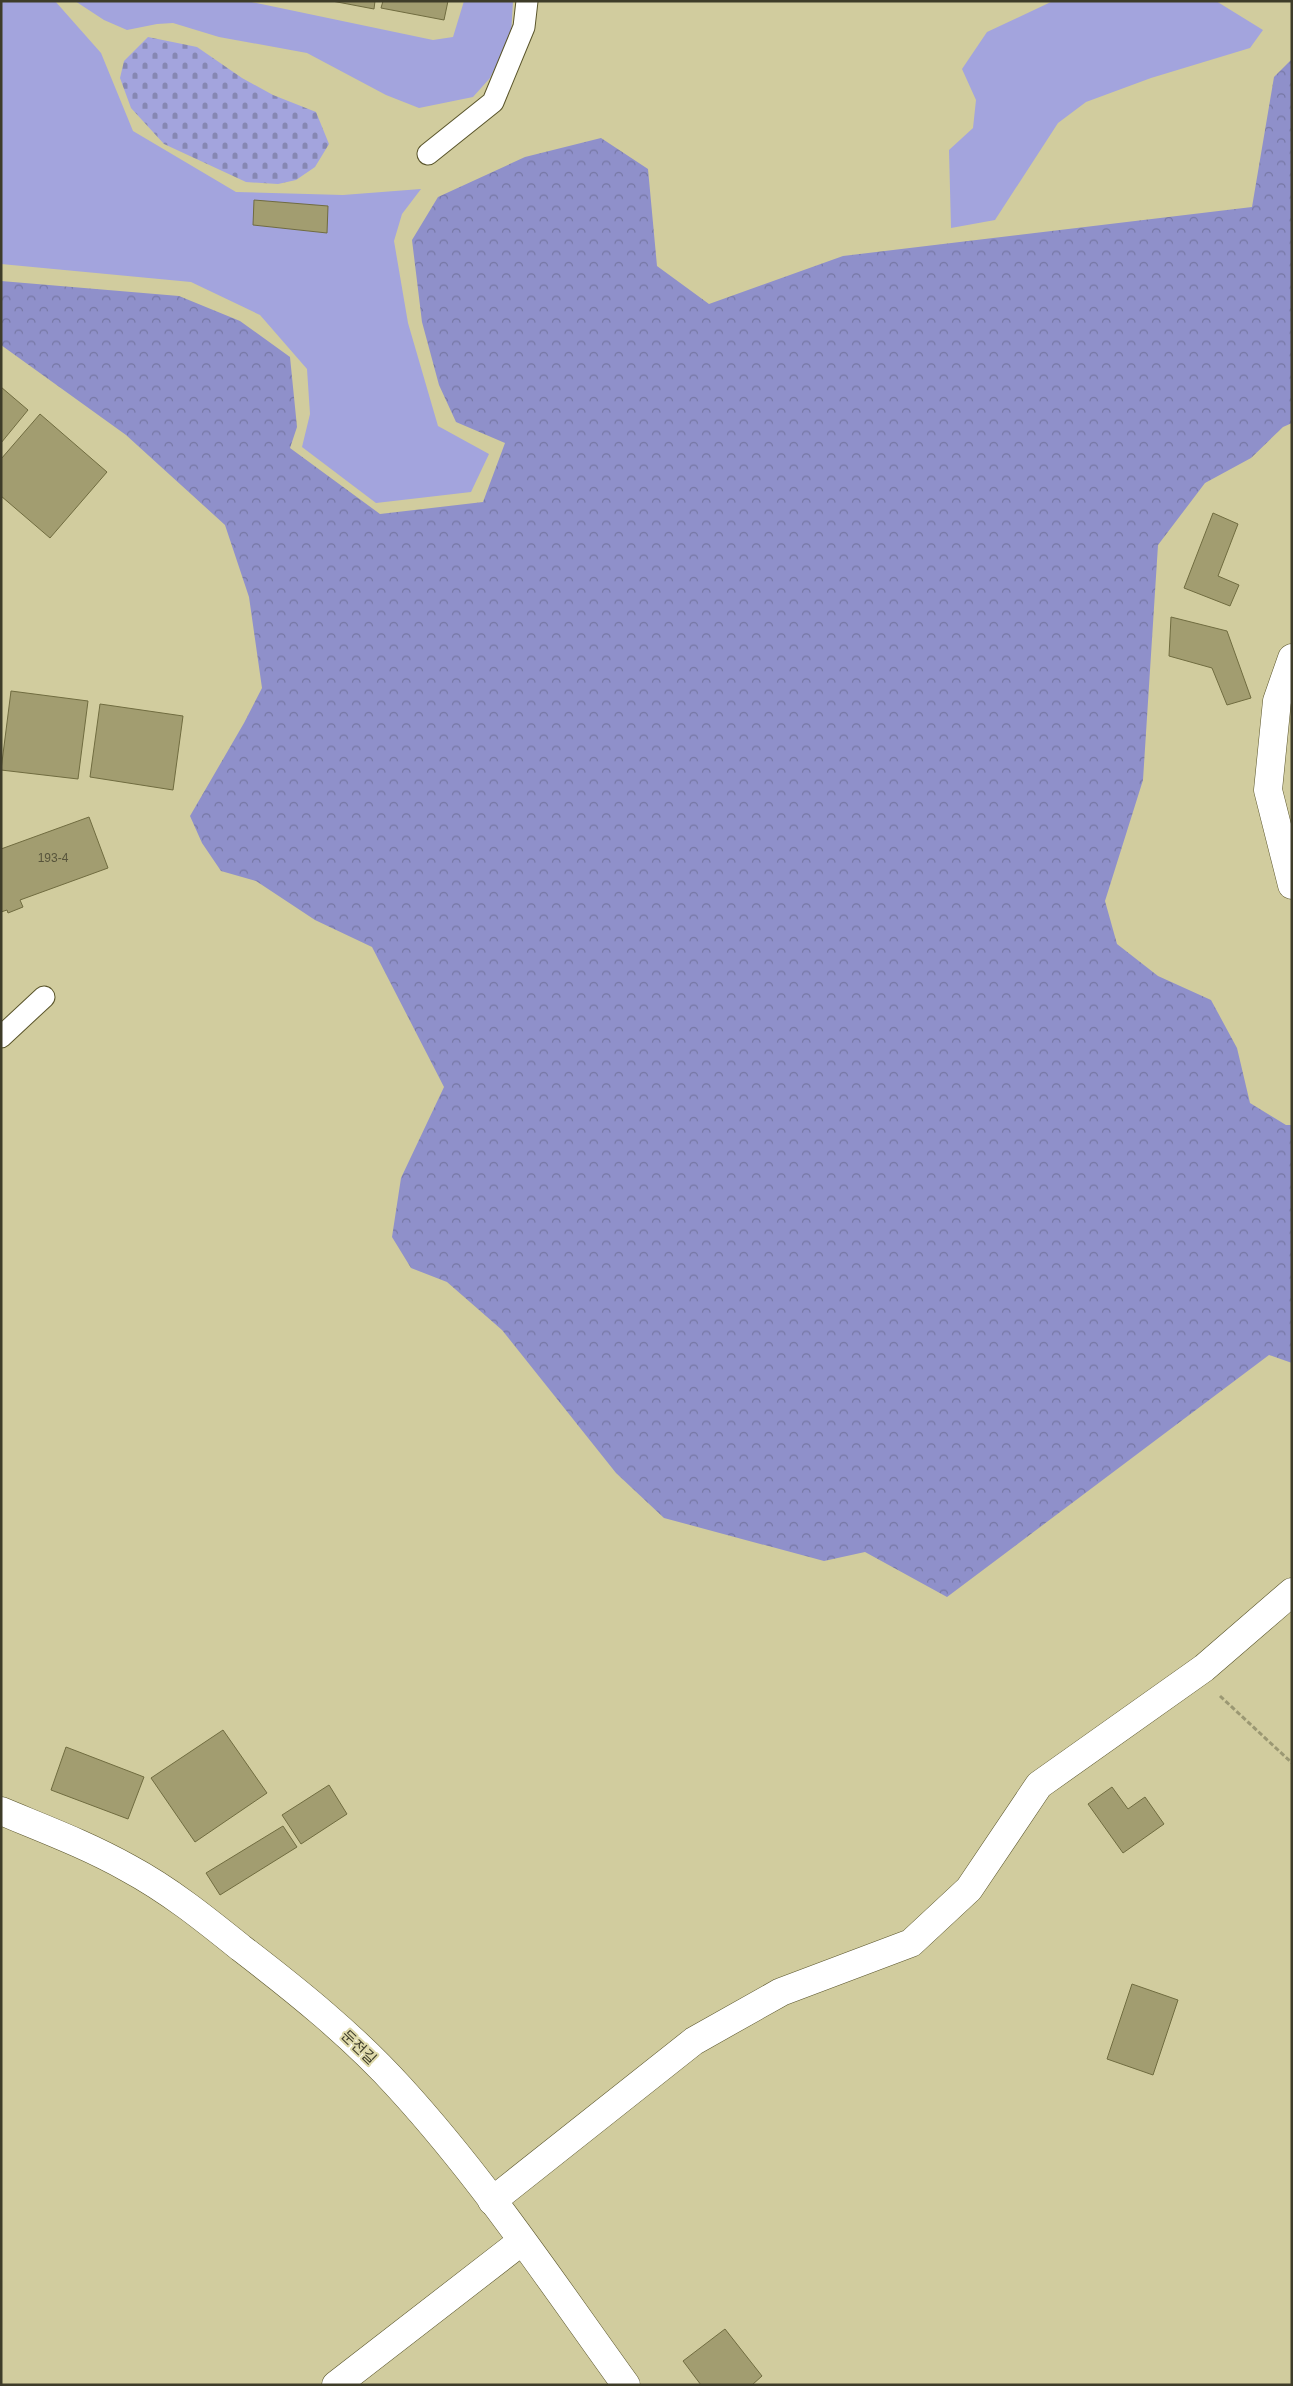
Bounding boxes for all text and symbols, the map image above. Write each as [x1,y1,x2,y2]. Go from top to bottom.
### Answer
house number: 193-4 [38,851,69,865]
street label: 둔전길 [338,2027,380,2067]

